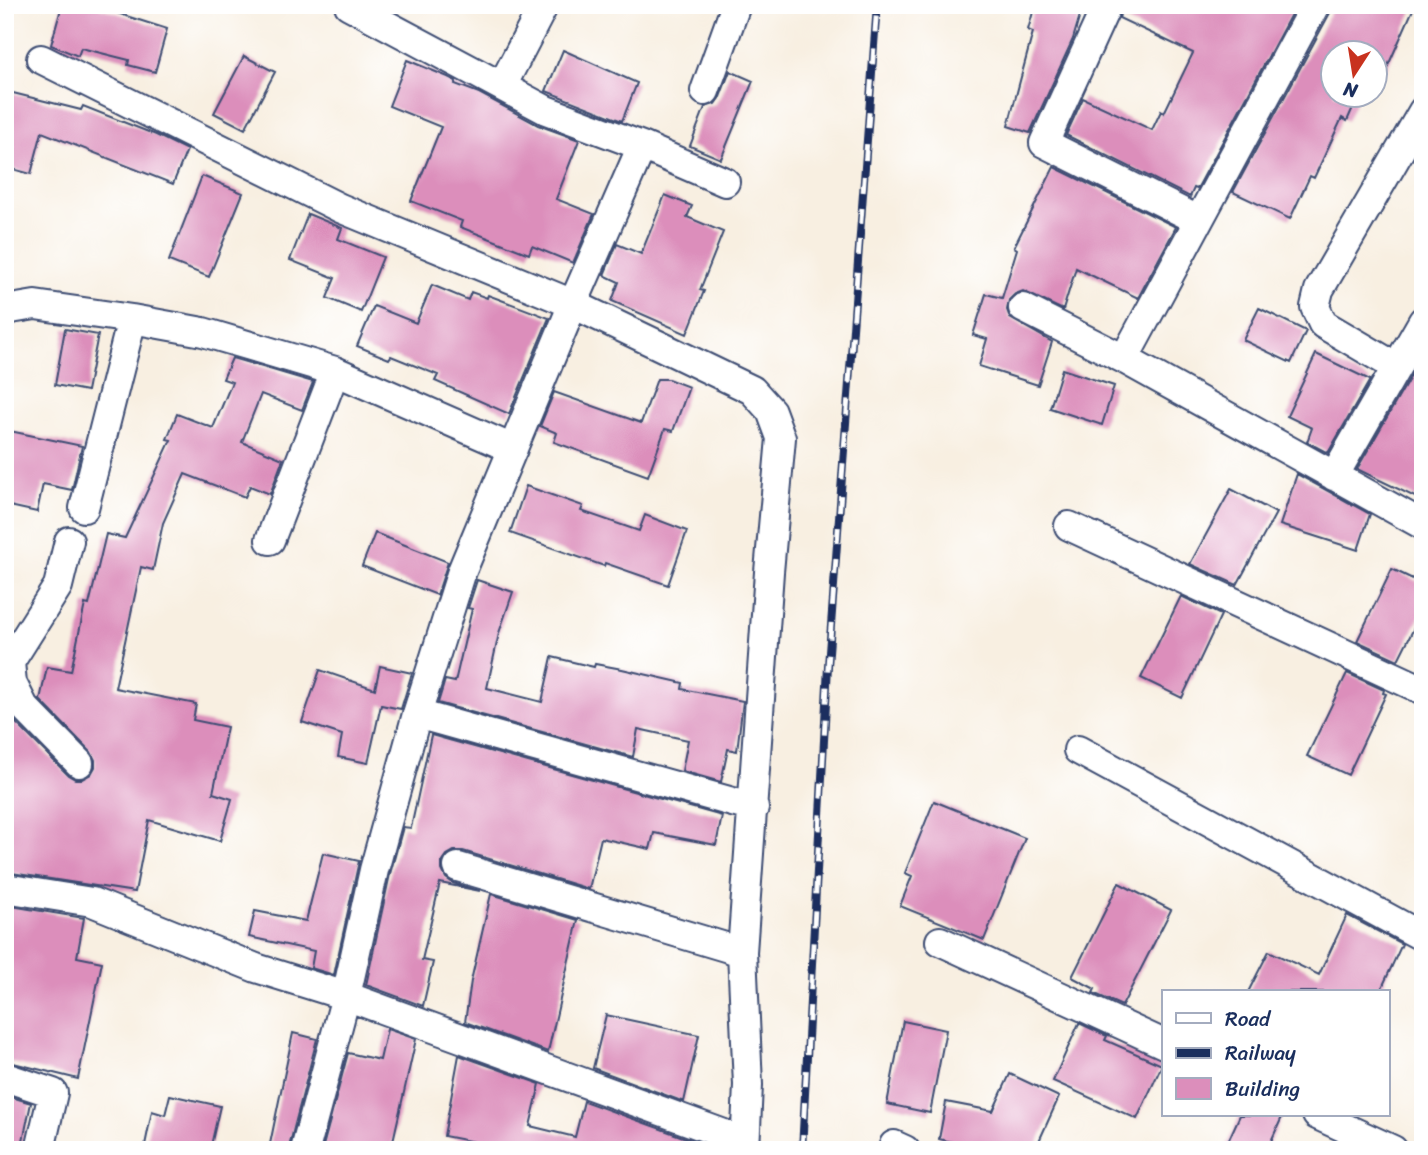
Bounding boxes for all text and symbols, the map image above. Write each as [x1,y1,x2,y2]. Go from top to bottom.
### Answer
north arrow [1320,38,1390,108]
text: N [1340,72,1361,108]
legend [1162,990,1390,1116]
text: Road [1225,1000,1272,1038]
text: Railway [1225,1034,1296,1072]
text: Building [1225,1070,1301,1108]

